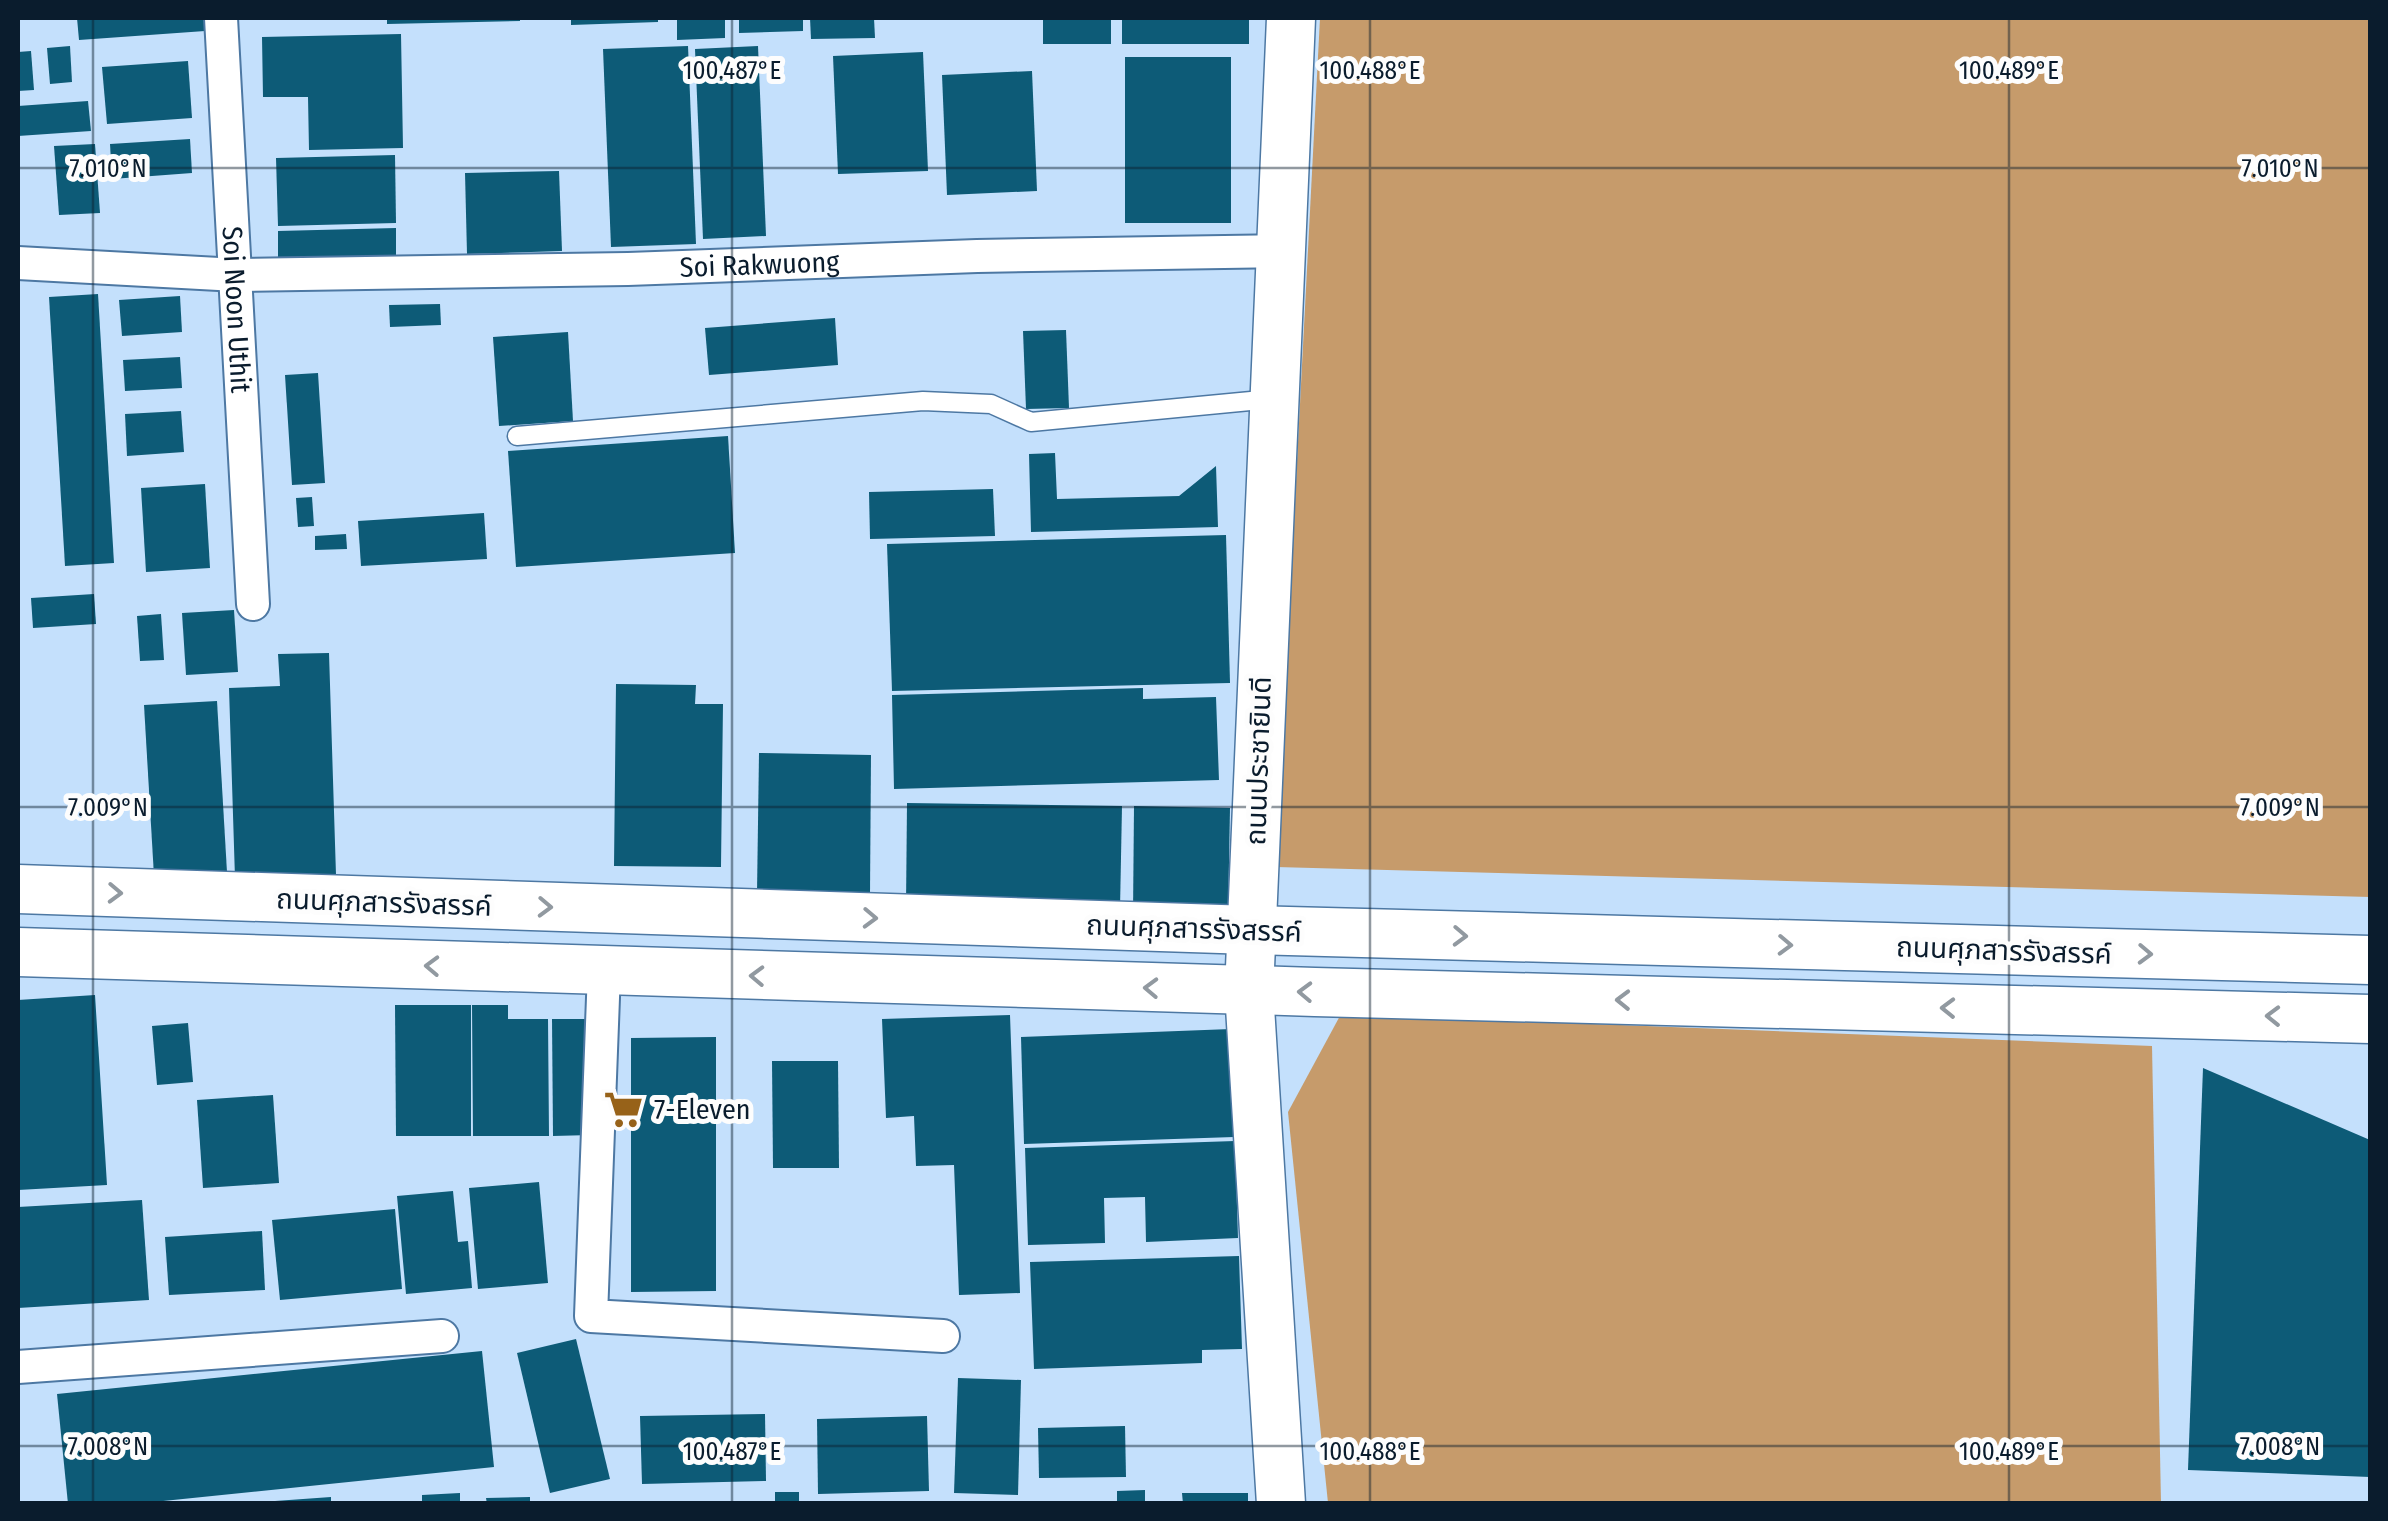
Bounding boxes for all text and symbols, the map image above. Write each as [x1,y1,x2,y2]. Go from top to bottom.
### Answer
text: 100.487°E [683,56,781,86]
text: 100.488°E [1320,56,1420,86]
text: 100.489°E [1959,56,2059,86]
text: 7.010°N [69,154,147,184]
text: 7.010°N [2241,154,2319,184]
street label: Soi Noon Uthit [215,225,257,395]
street label: Soi Rakwuong [679,245,841,284]
street label: ถนนประชายินดี [1239,676,1278,846]
text: 7.009°N [68,793,148,823]
text: 7.009°N [2240,793,2320,823]
one-way arrow [107,882,123,903]
street label: ถนนศุภสารรังสรรค์ [276,882,492,923]
one-way arrow [537,896,553,917]
one-way arrow [862,907,878,928]
street label: ถนนศุภสารรังสรรค์ [1086,908,1302,949]
one-way arrow [1452,926,1468,947]
street label: ถนนศุภสารรังสรรค์ [1896,930,2112,971]
one-way arrow [1777,934,1793,955]
one-way arrow [2137,944,2153,965]
one-way arrow [423,955,439,976]
one-way arrow [748,965,764,986]
one-way arrow [1143,977,1159,998]
one-way arrow [1297,982,1313,1003]
one-way arrow [1615,990,1631,1011]
one-way arrow [1940,998,1956,1019]
one-way arrow [2265,1006,2281,1027]
supermarket icon: 7-Eleven [603,1088,645,1130]
place label: 7-Eleven [654,1093,751,1126]
text: 7.008°N [68,1432,148,1462]
text: 7.008°N [2240,1432,2320,1462]
text: 100.487°E [683,1437,781,1467]
text: 100.488°E [1320,1437,1420,1467]
text: 100.489°E [1959,1437,2059,1467]

